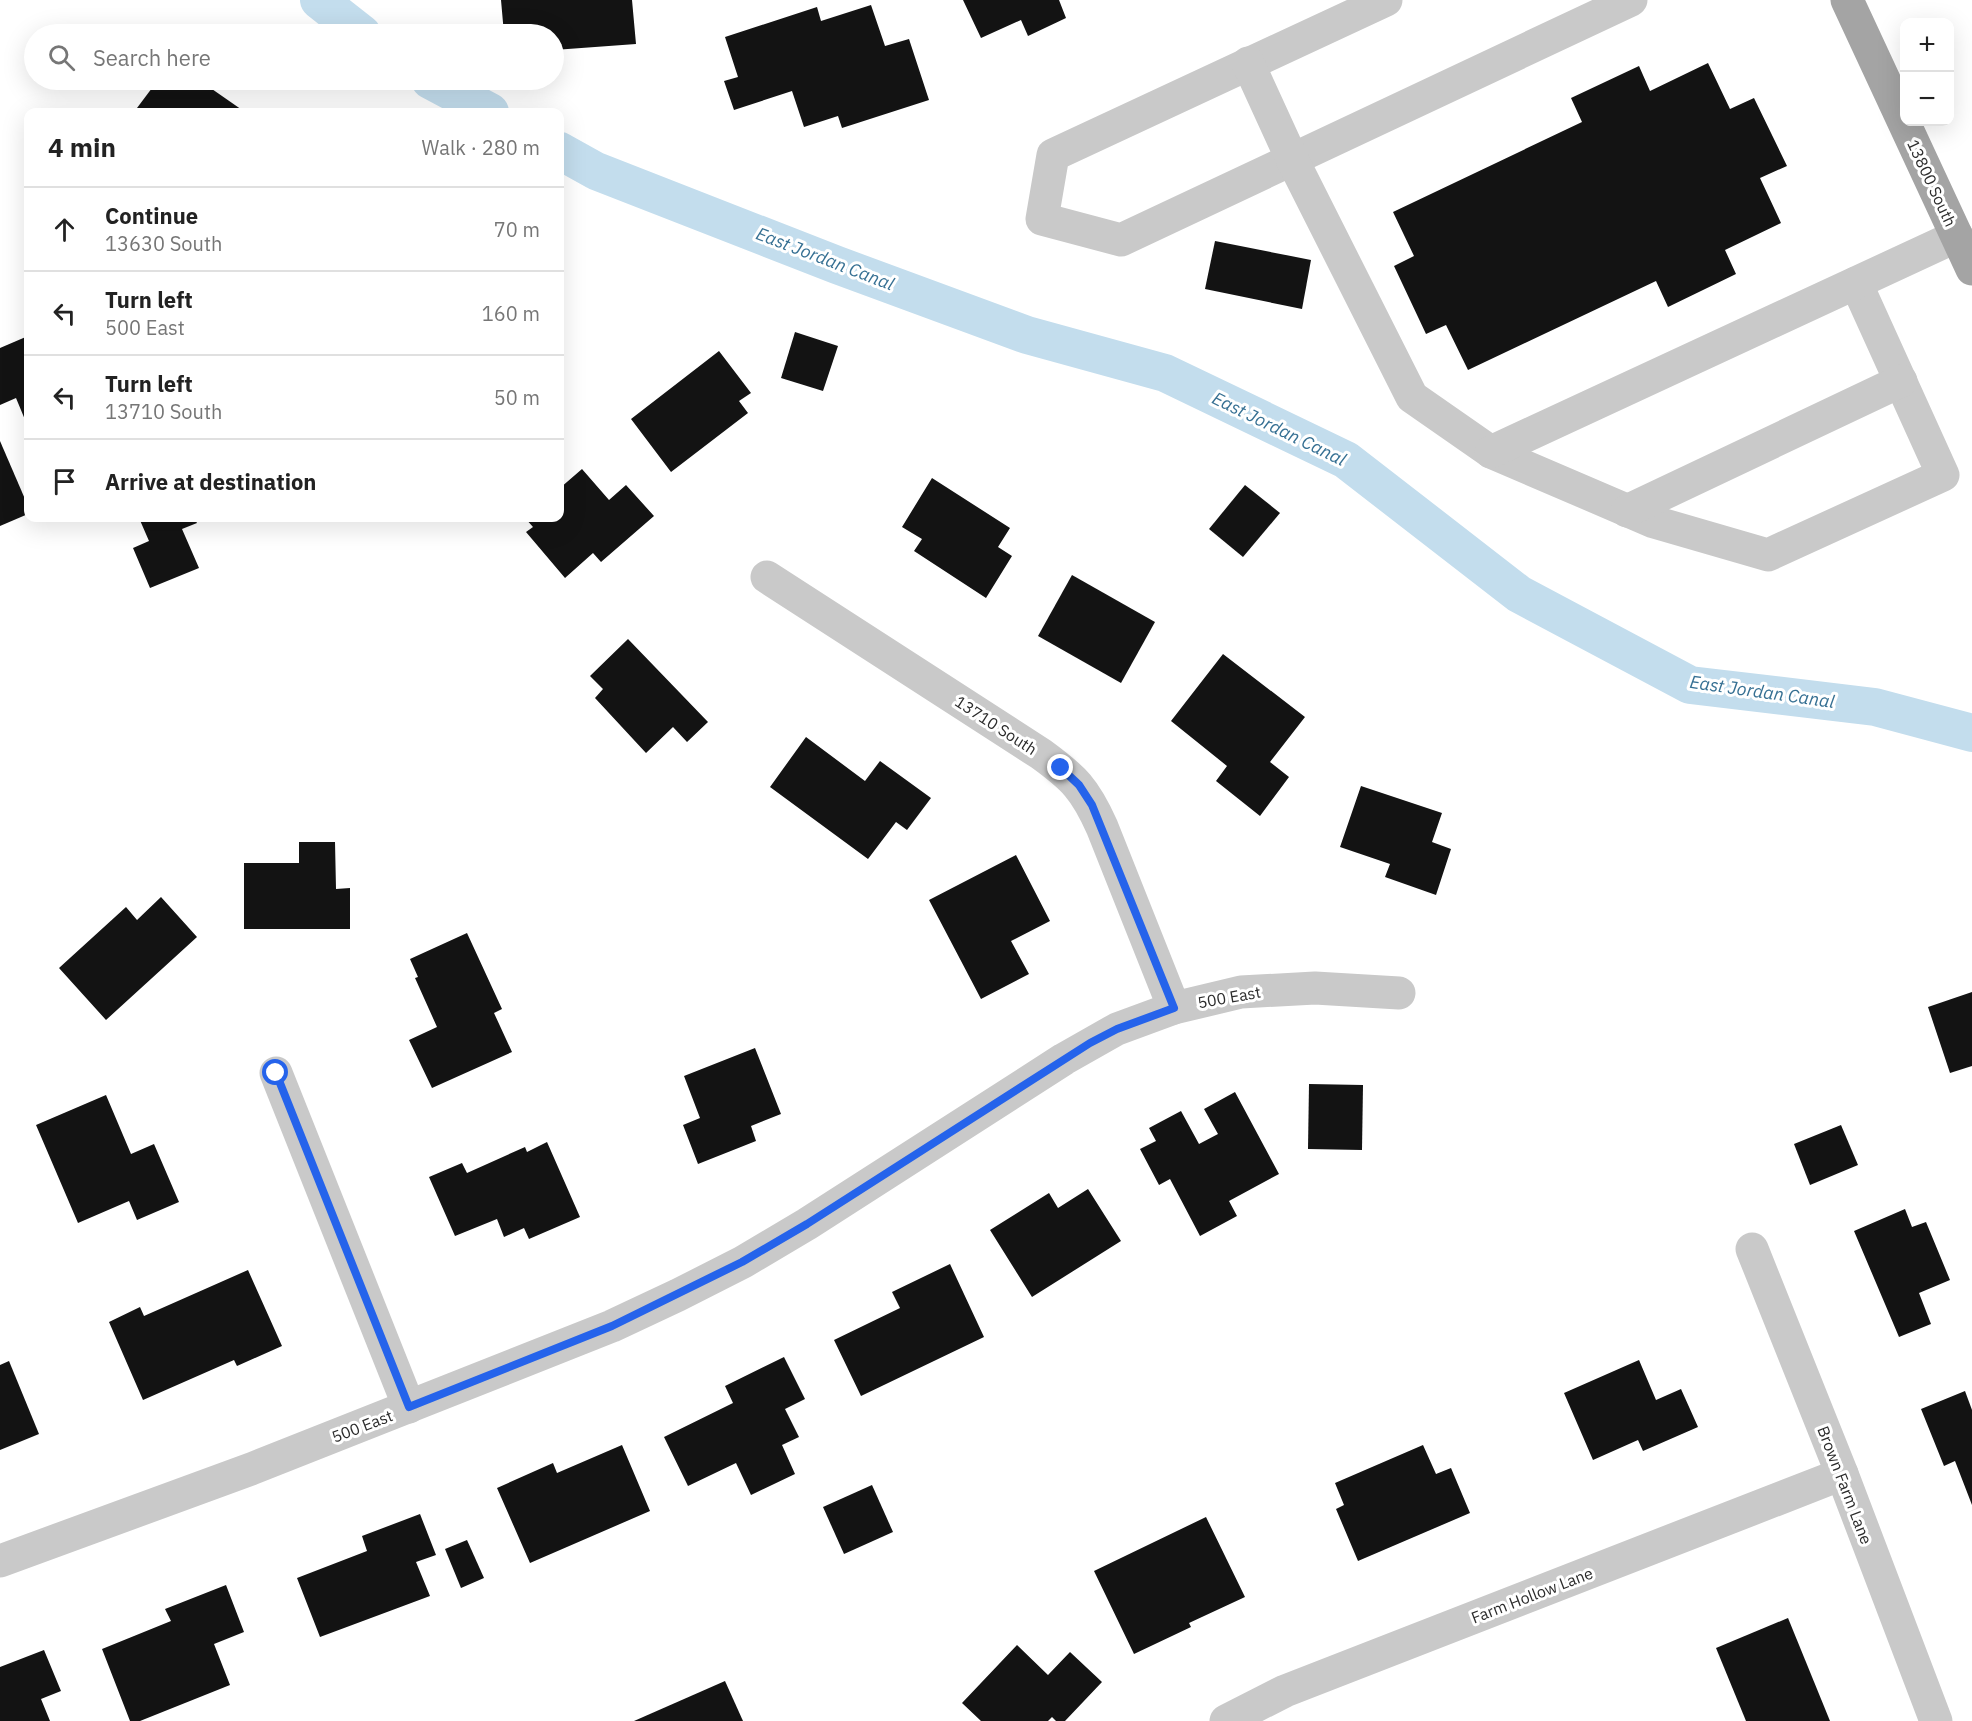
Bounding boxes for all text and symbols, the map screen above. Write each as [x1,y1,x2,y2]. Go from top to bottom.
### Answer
map controls [1900,18,1954,126]
button: + [1900,18,1954,72]
search box [24,24,564,90]
icon: search [45,41,78,74]
text: Search here [93,43,211,72]
button: − [1900,72,1954,126]
text: 4 min [48,130,116,164]
text: Walk · 280 m [422,134,540,161]
street label: 13800 South [1903,136,1961,230]
text: Continue [105,201,198,230]
icon: ahead [48,213,81,246]
text: 70 m [494,216,540,243]
water label: East Jordan Canal [753,222,898,295]
text: 13630 South [105,230,222,257]
text: Turn left [105,285,193,314]
icon: left [48,297,81,330]
text: 160 m [482,300,540,327]
text: 500 East [105,314,185,341]
text: Turn left [105,369,193,398]
icon: left [48,381,81,414]
text: 50 m [494,384,540,411]
water label: East Jordan Canal [1209,386,1350,471]
text: 13710 South [105,398,222,425]
icon: arrive [48,465,81,498]
text: Arrive at destination [105,467,316,496]
water label: East Jordan Canal [1688,670,1836,713]
street label: 13710 South [951,691,1041,759]
route end [1047,754,1073,780]
street label: 500 East [1196,982,1262,1012]
route start [262,1059,288,1085]
street label: 500 East [329,1405,395,1447]
street label: Brown Farm Lane [1813,1423,1877,1547]
street label: Farm Hollow Lane [1468,1563,1596,1627]

